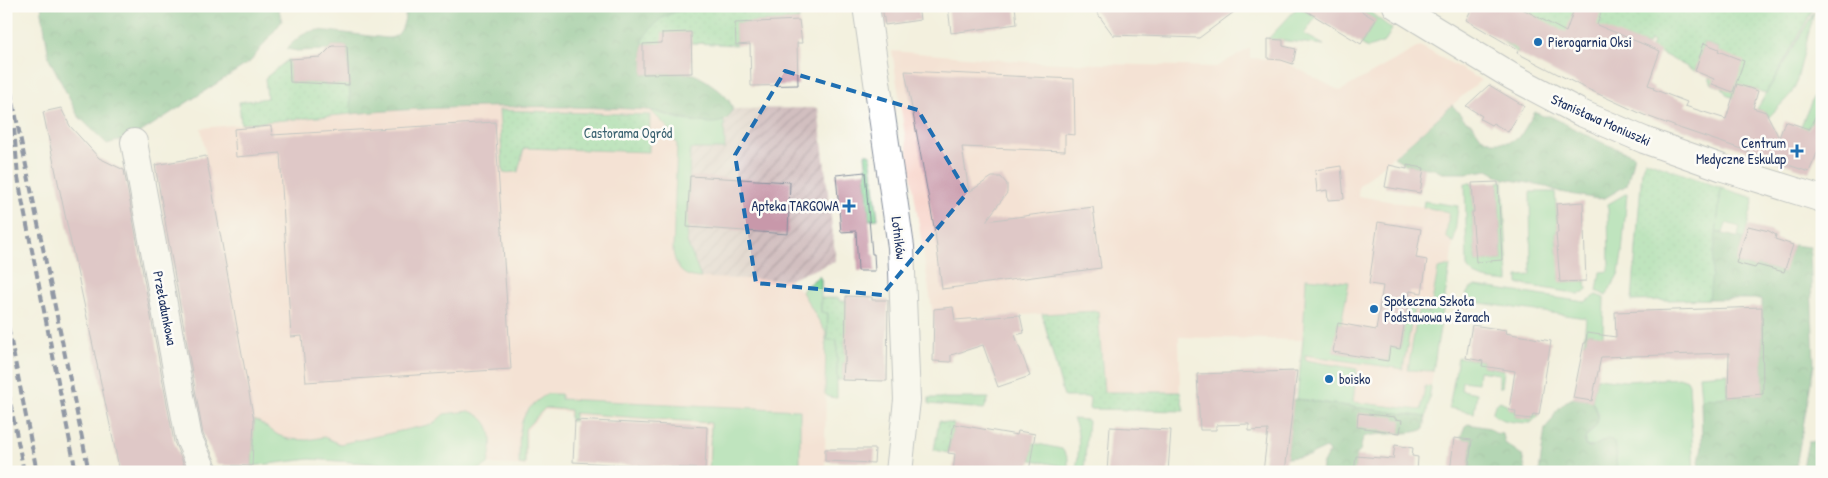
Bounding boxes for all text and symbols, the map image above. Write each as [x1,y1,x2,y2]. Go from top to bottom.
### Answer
place label: Pierogarnia Oksi [1548,32,1632,52]
marker: Pierogarnia Oksi [1532,36,1544,48]
street label: Stanisława Moniuszki [1548,89,1654,150]
park label: Castorama Ogród [584,123,673,143]
place label: Centrum Medyczne Eskulap [1696,133,1786,169]
marker: Centrum Medyczne Eskulap [1790,144,1804,158]
place label: Apteka TARGOWA [752,196,839,216]
marker: Apteka TARGOWA [843,200,855,212]
street label: Lotników [887,215,912,261]
street label: Przeładunkowa [149,269,182,347]
place label: Społeczna Szkoła Podstawowa w Żarach [1384,291,1489,326]
marker: Społeczna Szkoła Podstawowa w Żarach [1368,303,1380,315]
place label: boisko [1339,369,1371,388]
marker: boisko [1323,373,1335,385]

